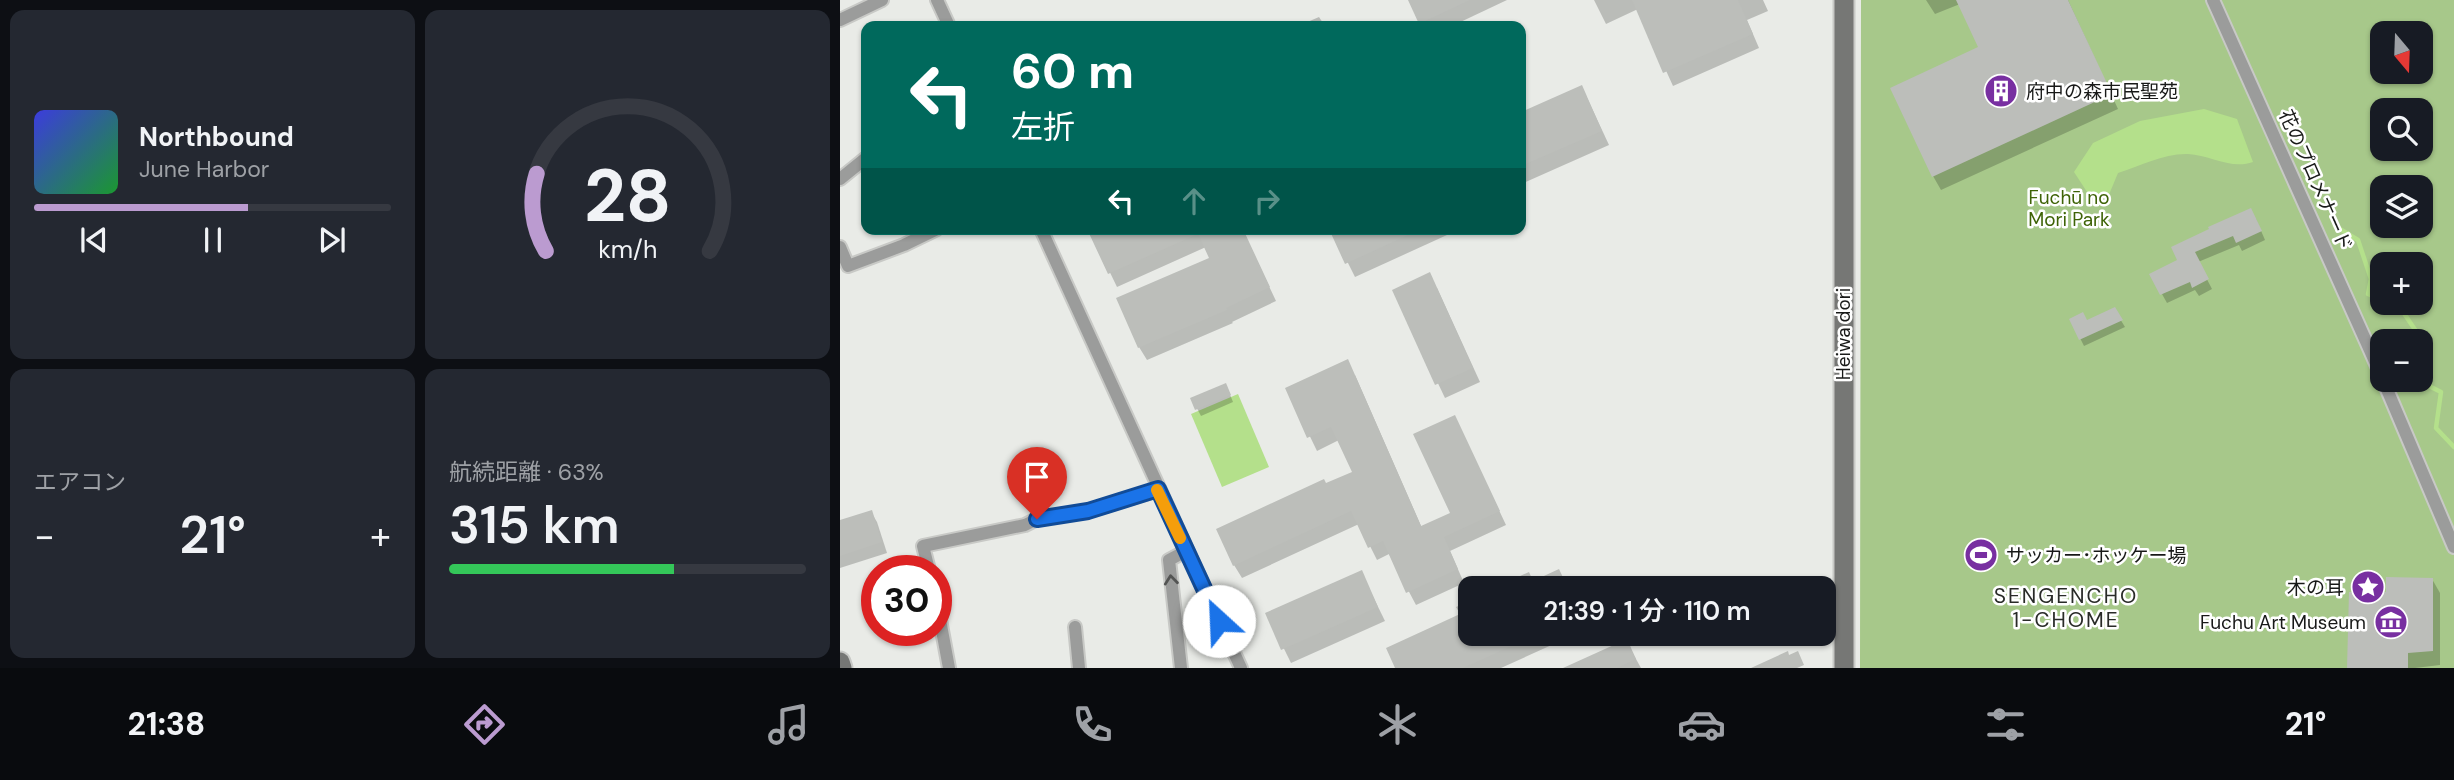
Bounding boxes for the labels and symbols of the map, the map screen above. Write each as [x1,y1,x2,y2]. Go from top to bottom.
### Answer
north arrow [2370,21,2432,84]
building icon: 府中の森市民聖苑 [1982,72,2020,110]
place label: 府中の森市民聖苑 [2026,79,2178,104]
street label: 花のプロメナード [2273,106,2358,255]
park label: Fuchū no Mori Park [2028,185,2110,232]
street label: Heiwa dori [1831,288,1856,380]
pin [1007,447,1067,519]
sports icon: サッカー･ホッケー場 [1962,536,2000,574]
place label: サッカー･ホッケー場 [2006,543,2187,568]
speed limit sign: 30 [861,555,952,646]
place icon: 木の耳 [2349,568,2387,606]
one-way arrow [1164,574,1179,586]
place label: 木の耳 [2287,575,2344,600]
district label: SENGENCHO 1-CHOME [1994,582,2138,634]
position arrow [1182,584,1256,658]
museum icon: Fuchu Art Museum [2372,603,2410,641]
place label: Fuchu Art Museum [2200,610,2366,635]

